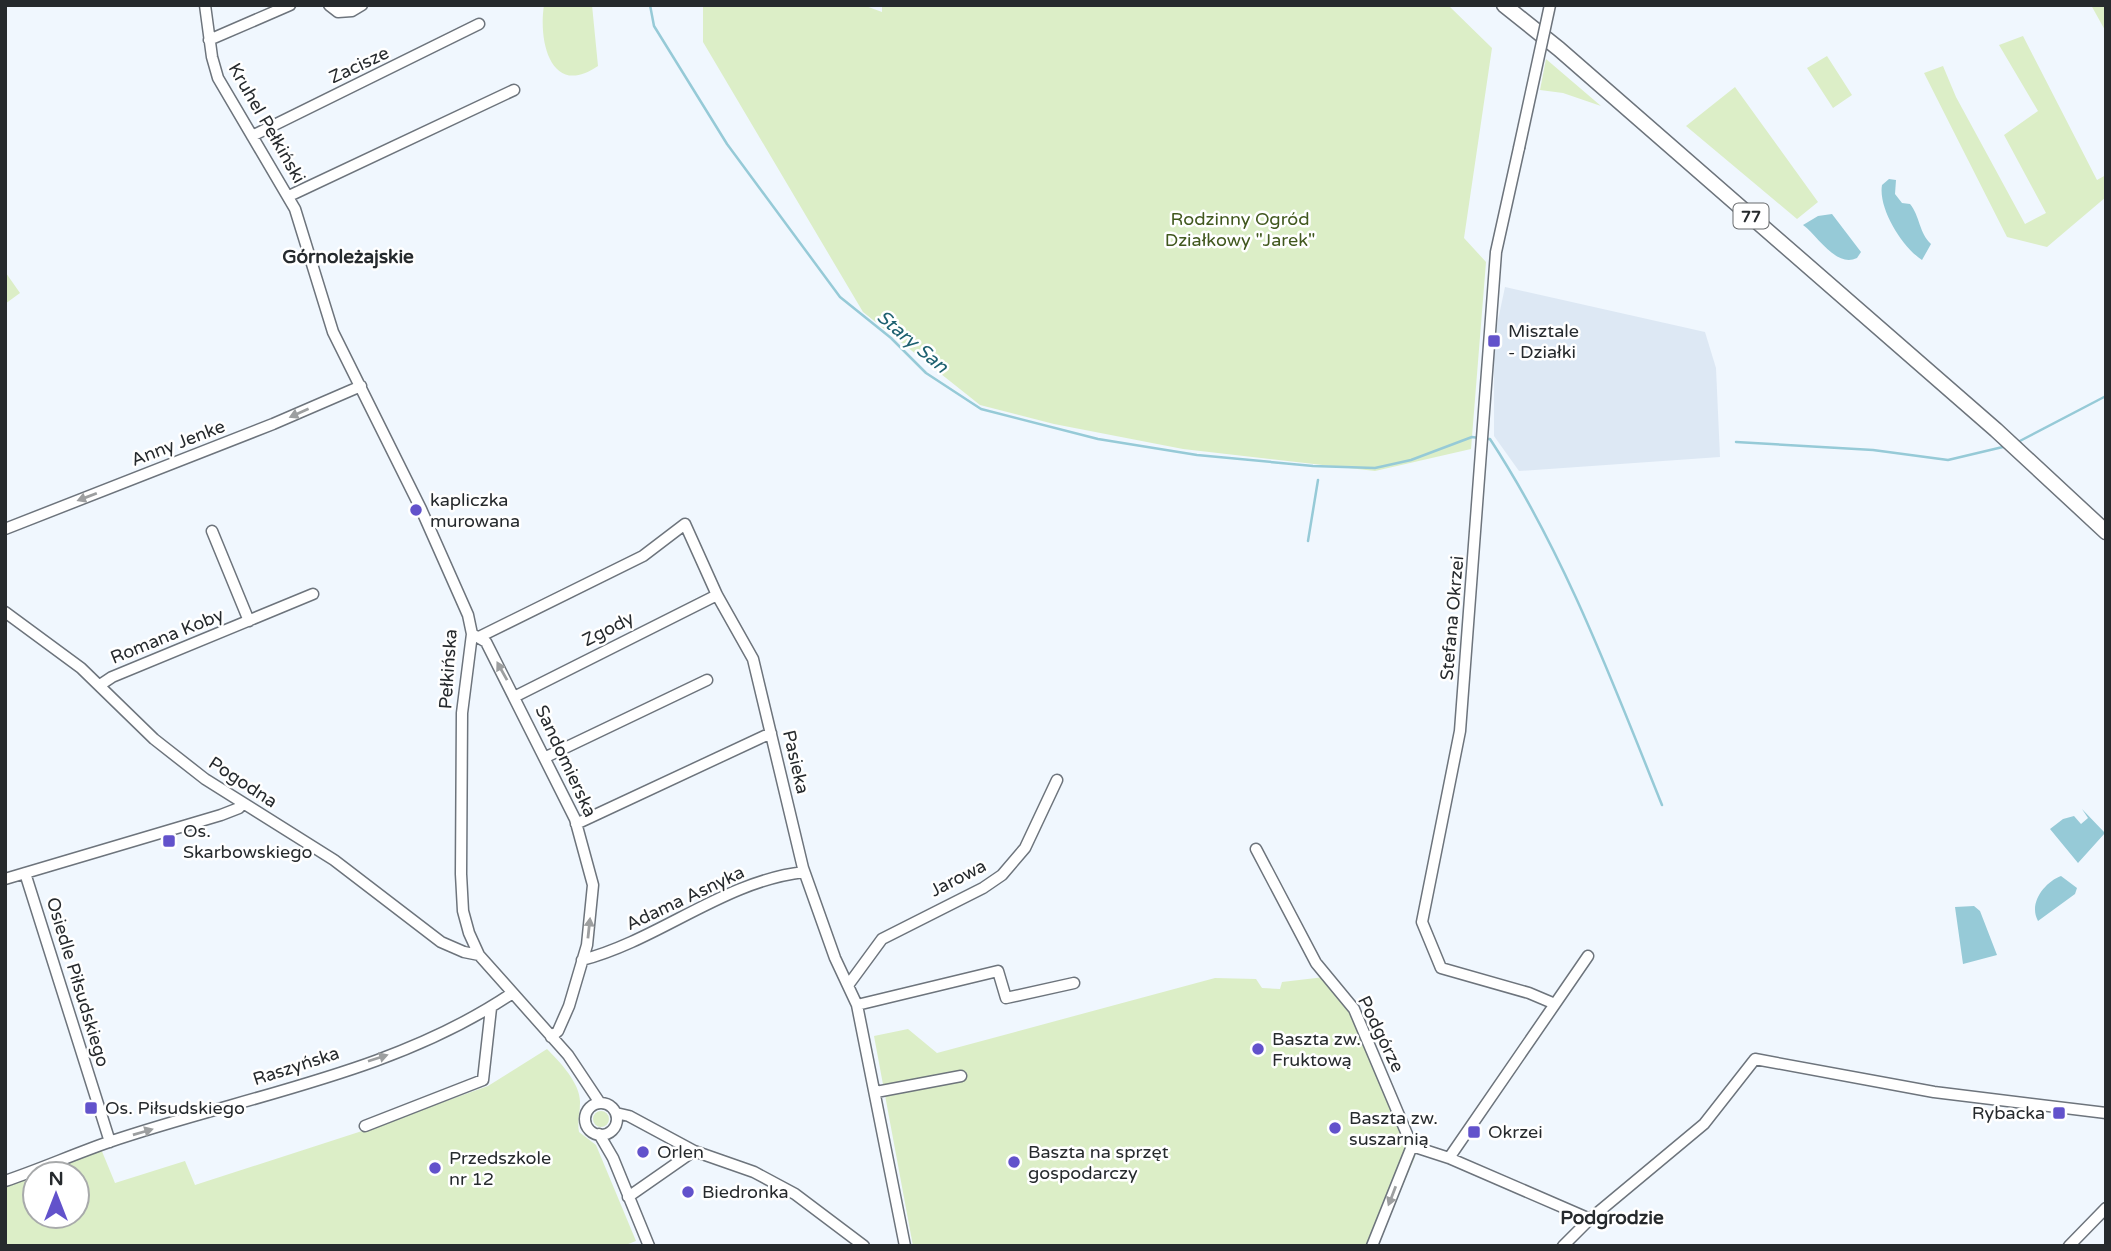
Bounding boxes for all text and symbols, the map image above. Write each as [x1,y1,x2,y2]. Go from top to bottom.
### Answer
street label: Zacisze [326,42,392,88]
street label: Kruhel Pełkiński [224,59,310,187]
road number: 77 [1734,204,1768,229]
park label: Rodzinny Ogród Działkowy "Jarek" [1165,208,1315,251]
district label: Górnoleżajskie [282,246,414,269]
water label: Stary San [872,306,953,378]
place label: Misztale - Działki [1508,320,1579,363]
marker: Misztale - Działki [1486,333,1502,349]
one-way arrow [288,408,309,419]
street label: Anny Jenke [128,415,228,471]
place label: kapliczka murowana [430,489,520,532]
one-way arrow [77,492,98,503]
marker: kapliczka murowana [408,502,424,518]
street label: Stefana Okrzei [1436,555,1468,681]
street label: Romana Koby [107,603,227,669]
street label: Zgody [579,607,638,651]
street label: Pełkińska [434,628,462,710]
one-way arrow [496,661,508,681]
street label: Sandomierska [530,702,602,820]
street label: Pasieka [778,728,814,796]
street label: Pogodna [204,752,282,812]
place label: Os. Skarbowskiego [183,820,312,863]
marker: Os. Skarbowskiego [161,833,177,849]
street label: Jarowa [926,855,990,901]
street label: Adama Asnyka [622,861,748,935]
street label: Osiedle Piłsudskiego [42,895,114,1069]
one-way arrow [583,917,594,939]
street label: Podgórze [1353,992,1409,1076]
place label: Baszta zw. Fruktową [1272,1028,1361,1071]
marker: Baszta zw. Fruktową [1250,1041,1266,1057]
street label: Raszyńska [250,1042,342,1090]
one-way arrow [368,1052,389,1063]
place label: Os. Piłsudskiego [105,1097,245,1119]
marker: Os. Piłsudskiego [83,1100,99,1116]
place label: Rybacka [1972,1102,2045,1124]
marker: Rybacka [2051,1105,2067,1121]
place label: Baszta zw. suszarnią [1349,1107,1438,1150]
marker: Baszta zw. suszarnią [1327,1120,1343,1136]
place label: Okrzei [1488,1121,1543,1143]
marker: Okrzei [1466,1124,1482,1140]
one-way arrow [133,1126,155,1137]
place label: Orlen [657,1141,704,1163]
place label: Baszta na sprzęt gospodarczy [1028,1141,1169,1184]
marker: Orlen [635,1144,651,1160]
place label: Przedszkole nr 12 [449,1147,551,1190]
marker: Baszta na sprzęt gospodarczy [1006,1154,1022,1170]
north arrow [21,1160,91,1230]
marker: Przedszkole nr 12 [427,1160,443,1176]
text: N [48,1168,64,1190]
place label: Biedronka [702,1181,789,1203]
marker: Biedronka [680,1184,696,1200]
one-way arrow [1387,1186,1398,1207]
district label: Podgrodzie [1560,1207,1664,1230]

